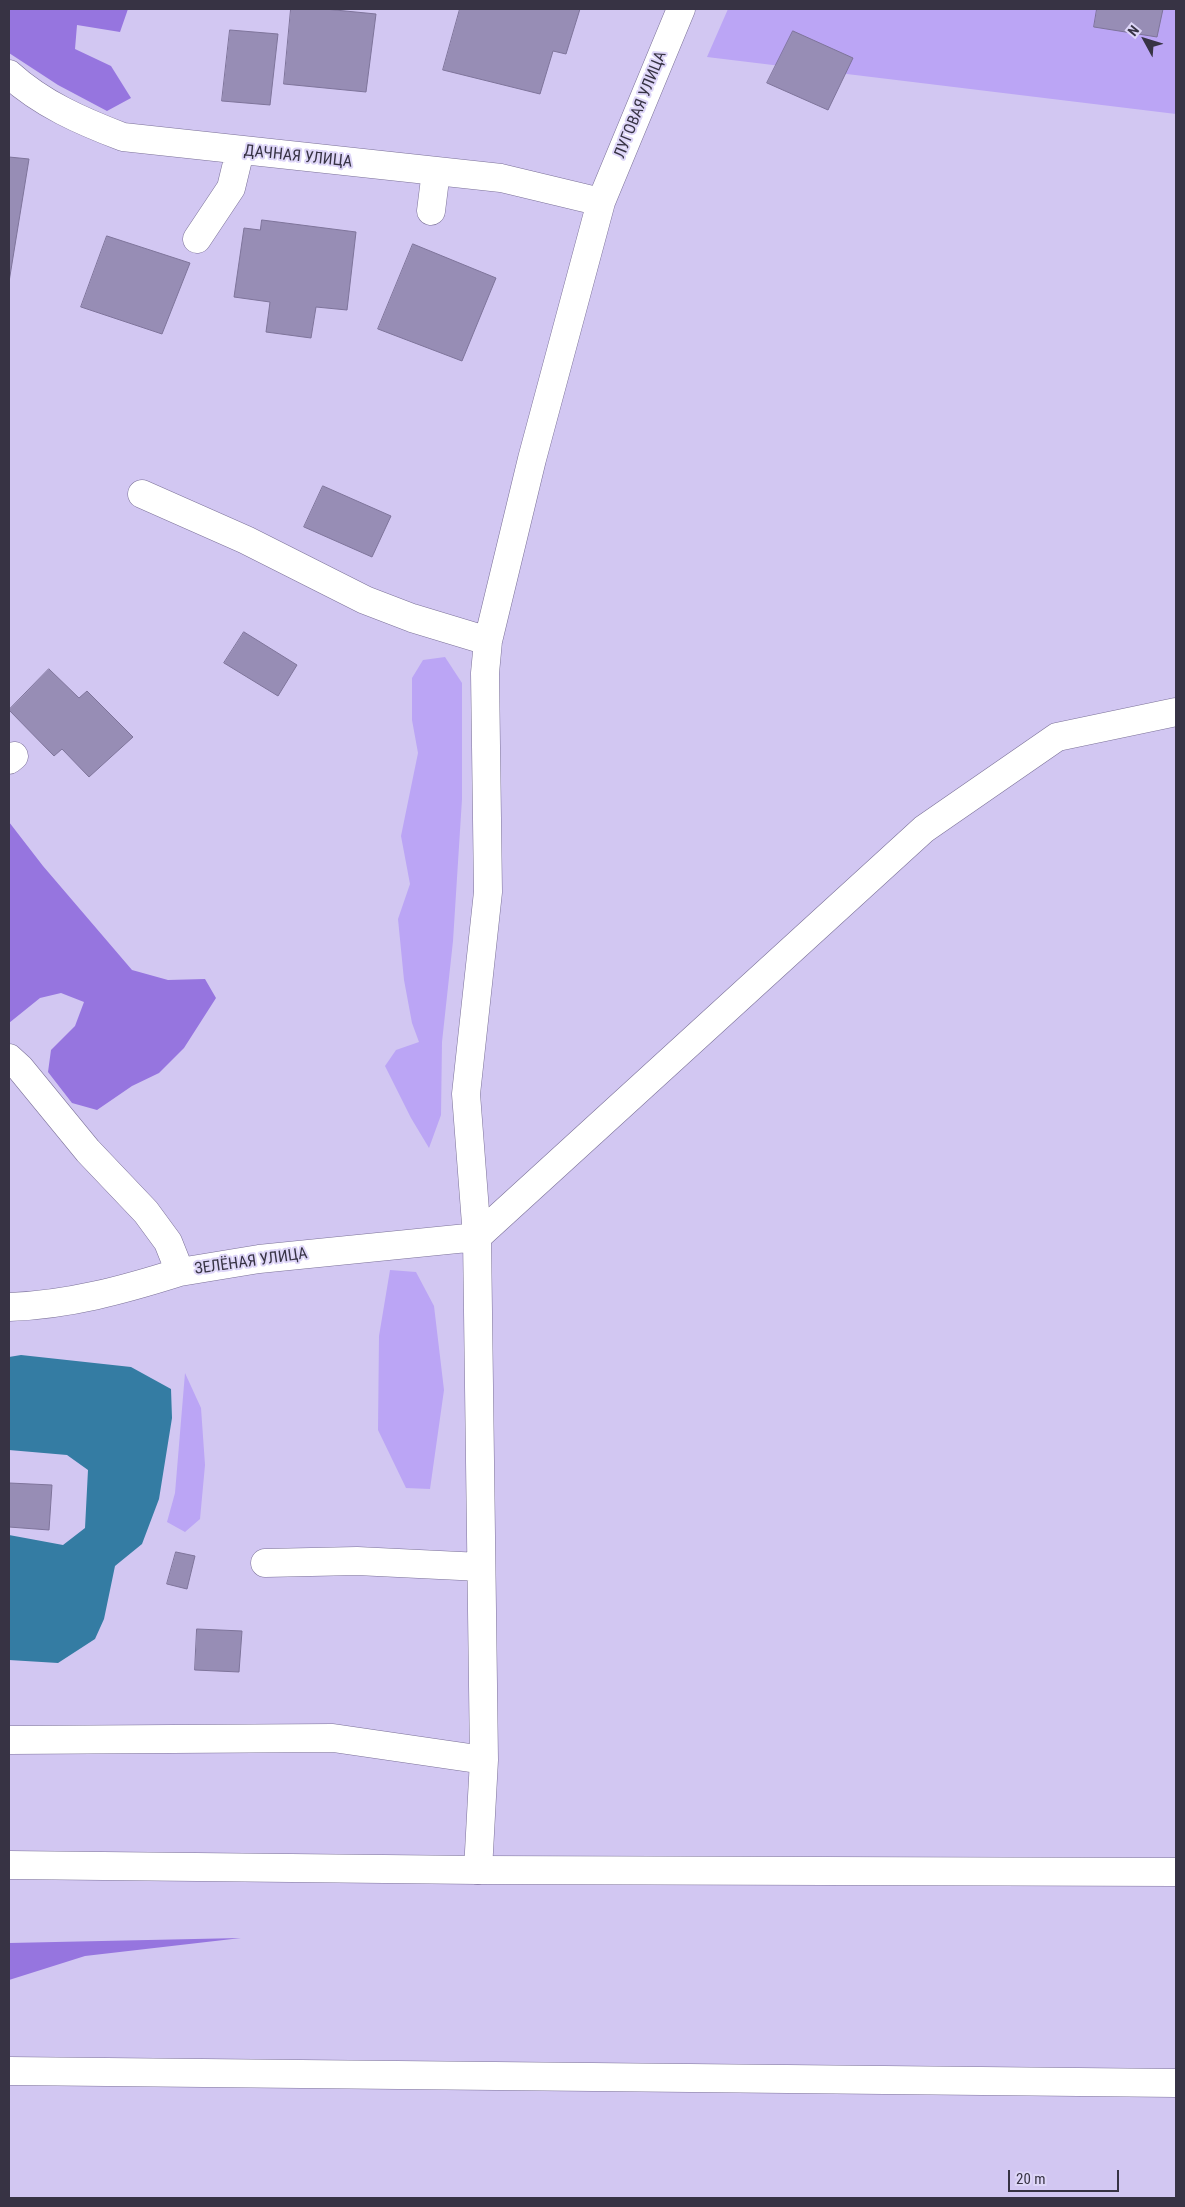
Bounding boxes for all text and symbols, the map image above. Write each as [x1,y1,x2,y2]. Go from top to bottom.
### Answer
north arrow [1120,15,1170,65]
text: N [1124,22,1142,39]
street label: ЛУГОВАЯ УЛИЦА [611,49,671,161]
street label: ДАЧНАЯ УЛИЦА [243,142,353,172]
street label: ЗЕЛЁНАЯ УЛИЦА [193,1245,309,1279]
scale bar [1010,2160,1121,2192]
text: 20 m [1016,2170,1046,2188]

